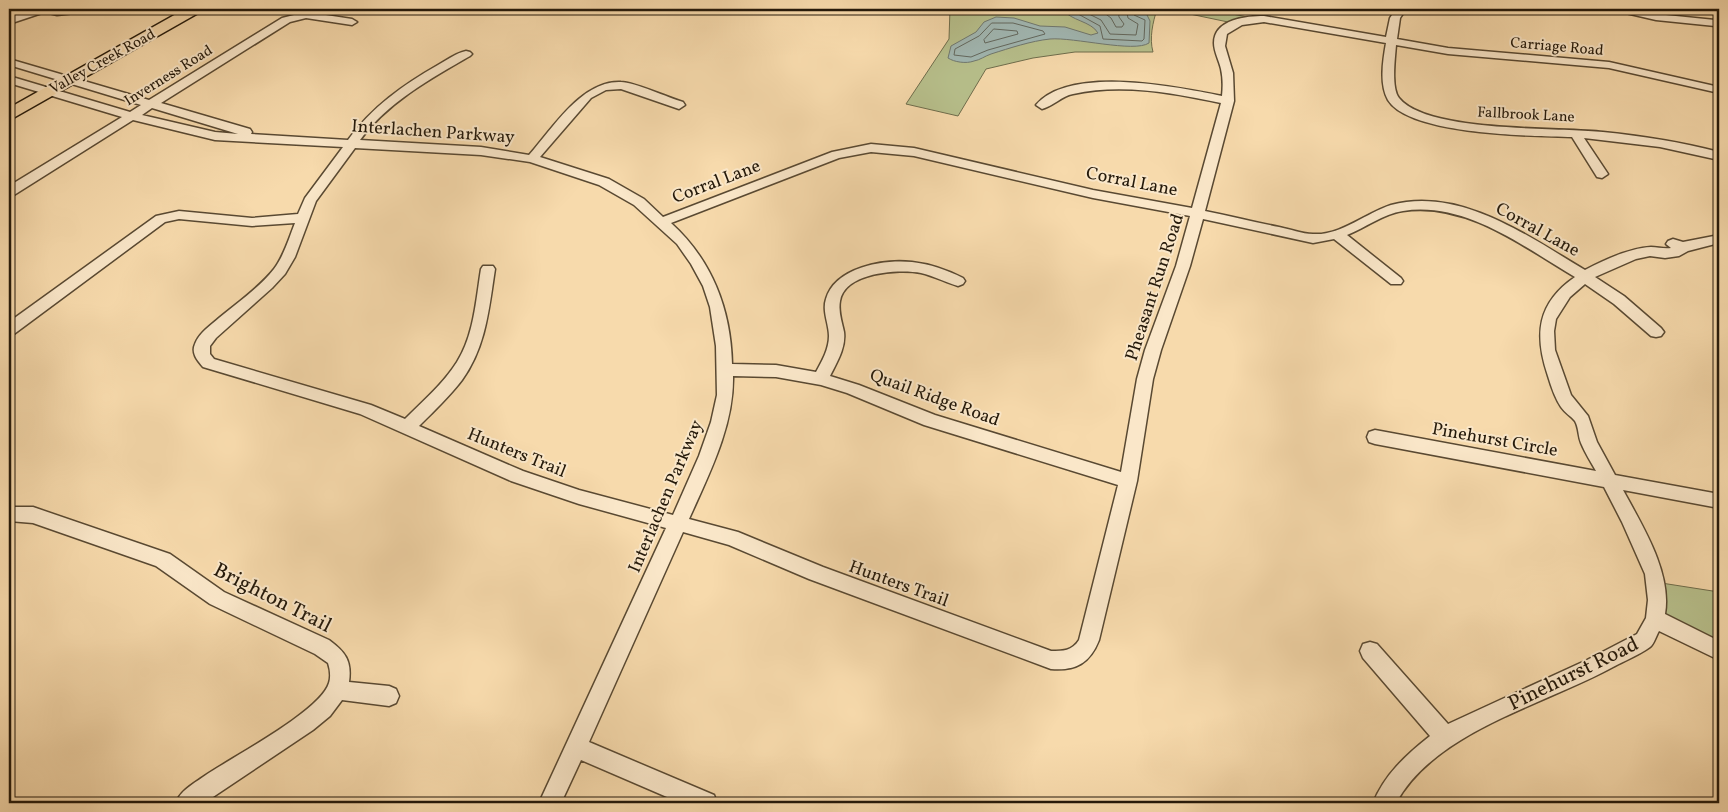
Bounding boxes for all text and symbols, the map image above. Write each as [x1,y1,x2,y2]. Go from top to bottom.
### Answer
street label: Valley Creek Road [46,24,160,100]
street label: Carriage Road [1509,33,1604,62]
street label: Inverness Road [121,41,217,112]
street label: Fallbrook Lane [1477,102,1575,129]
street label: Interlachen Parkway [350,114,516,151]
street label: Corral Lane [669,154,764,211]
street label: Corral Lane [1084,161,1180,204]
street label: Corral Lane [1491,197,1584,264]
street label: Pheasant Run Road [1120,211,1191,364]
street label: Quail Ridge Road [866,363,1003,434]
street label: Interlachen Parkway [623,416,710,577]
street label: Pinehurst Circle [1430,417,1560,464]
street label: Hunters Trail [463,422,570,485]
street label: Hunters Trail [845,555,952,614]
street label: Brighton Trail [208,556,336,641]
street label: Pinehurst Road [1503,630,1644,719]

